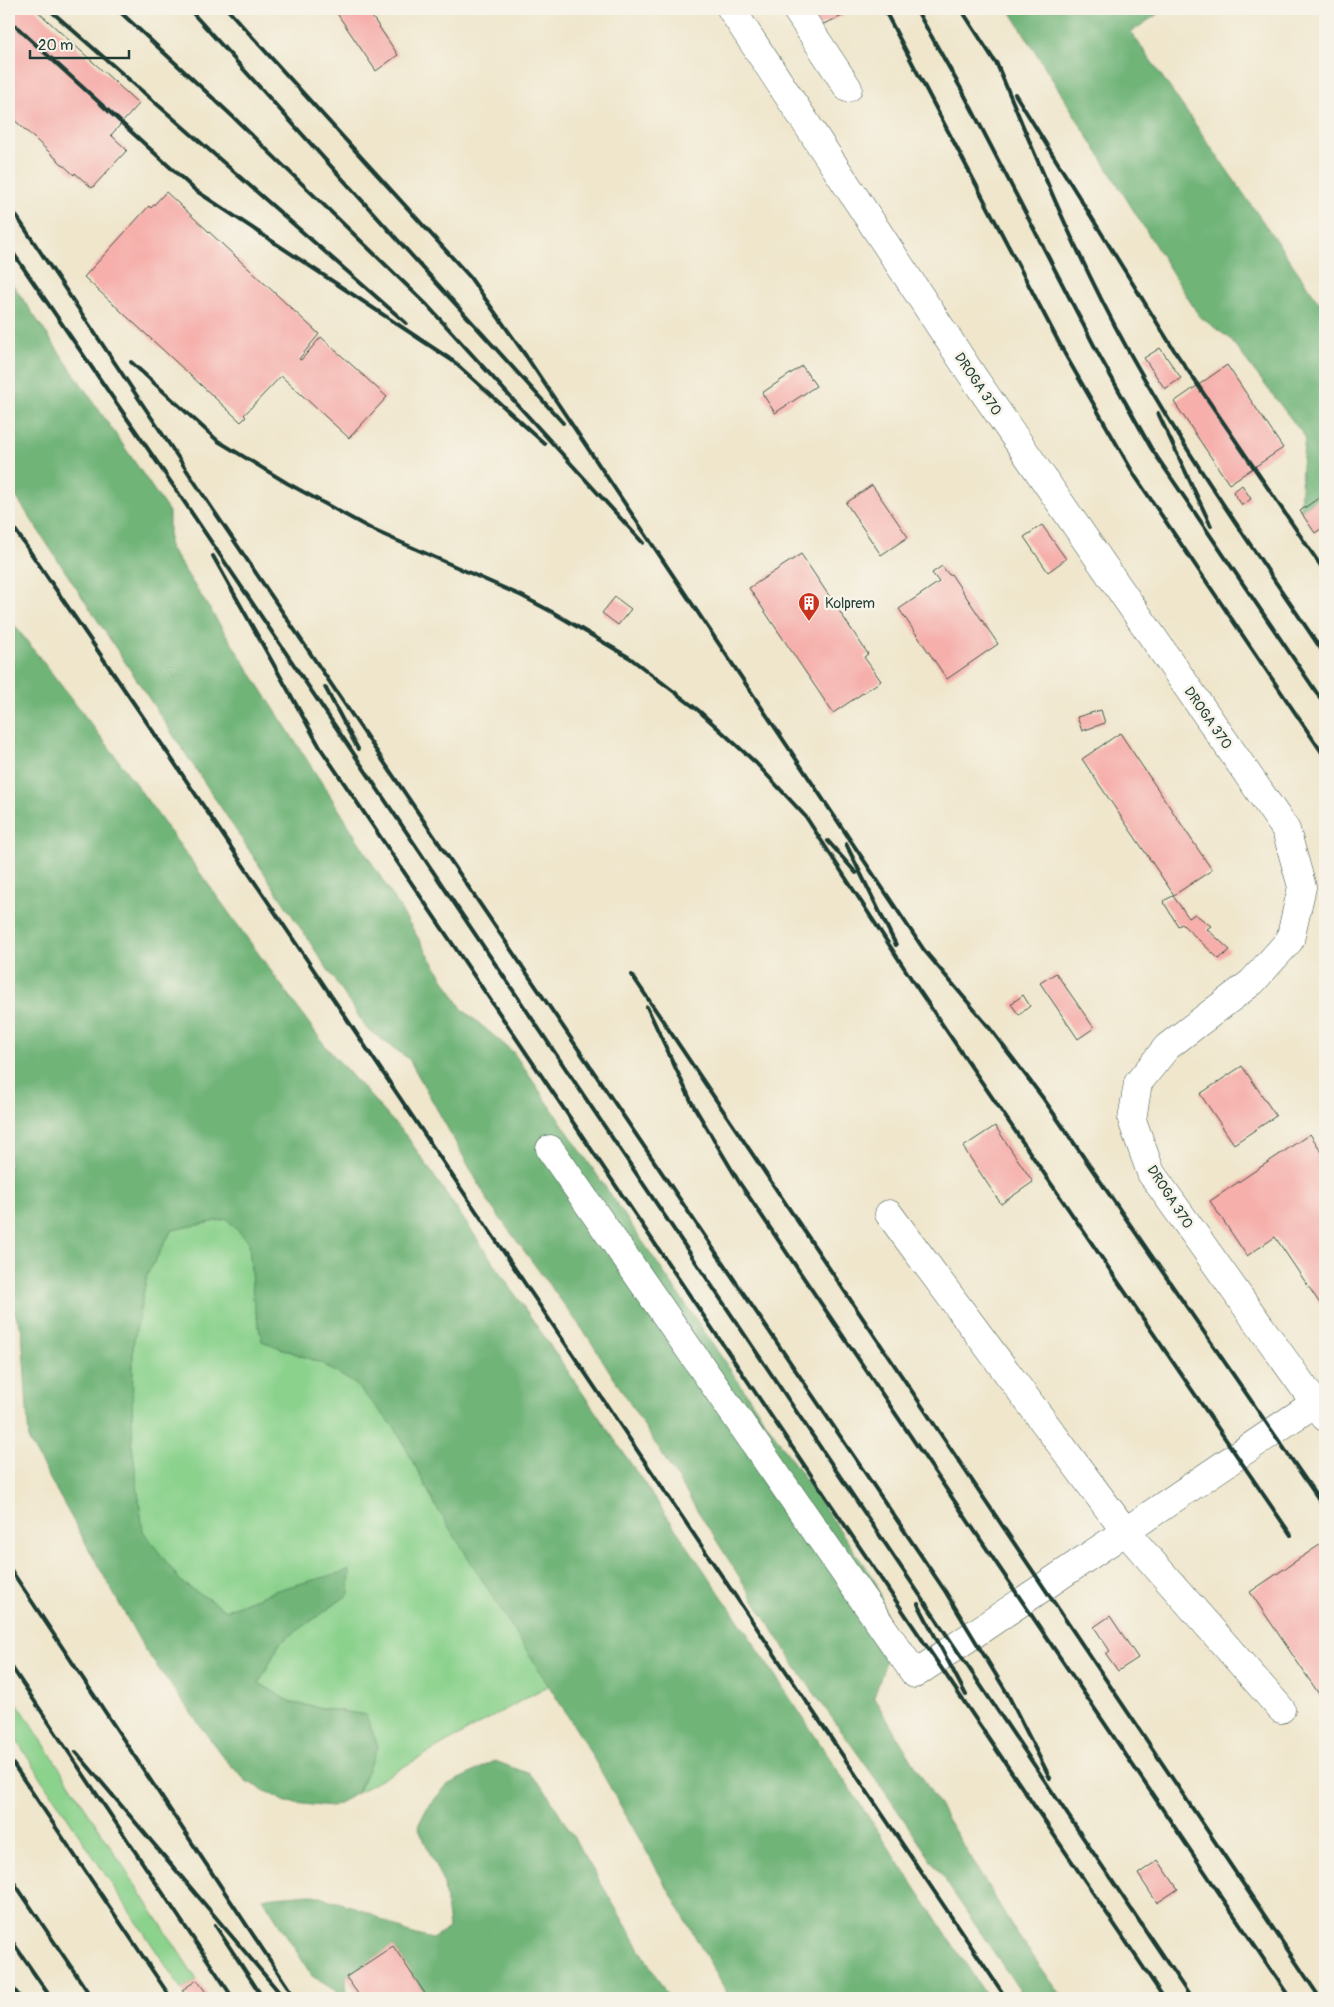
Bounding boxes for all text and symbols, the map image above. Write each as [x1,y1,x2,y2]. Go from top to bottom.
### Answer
scale bar [30,28,129,60]
text: 20 m [38,36,73,55]
street label: DROGA 370 [951,349,1005,419]
building icon: Kolprem [797,591,821,622]
place label: Kolprem [825,595,875,612]
street label: DROGA 370 [1180,684,1236,752]
street label: DROGA 370 [1143,1162,1197,1232]

